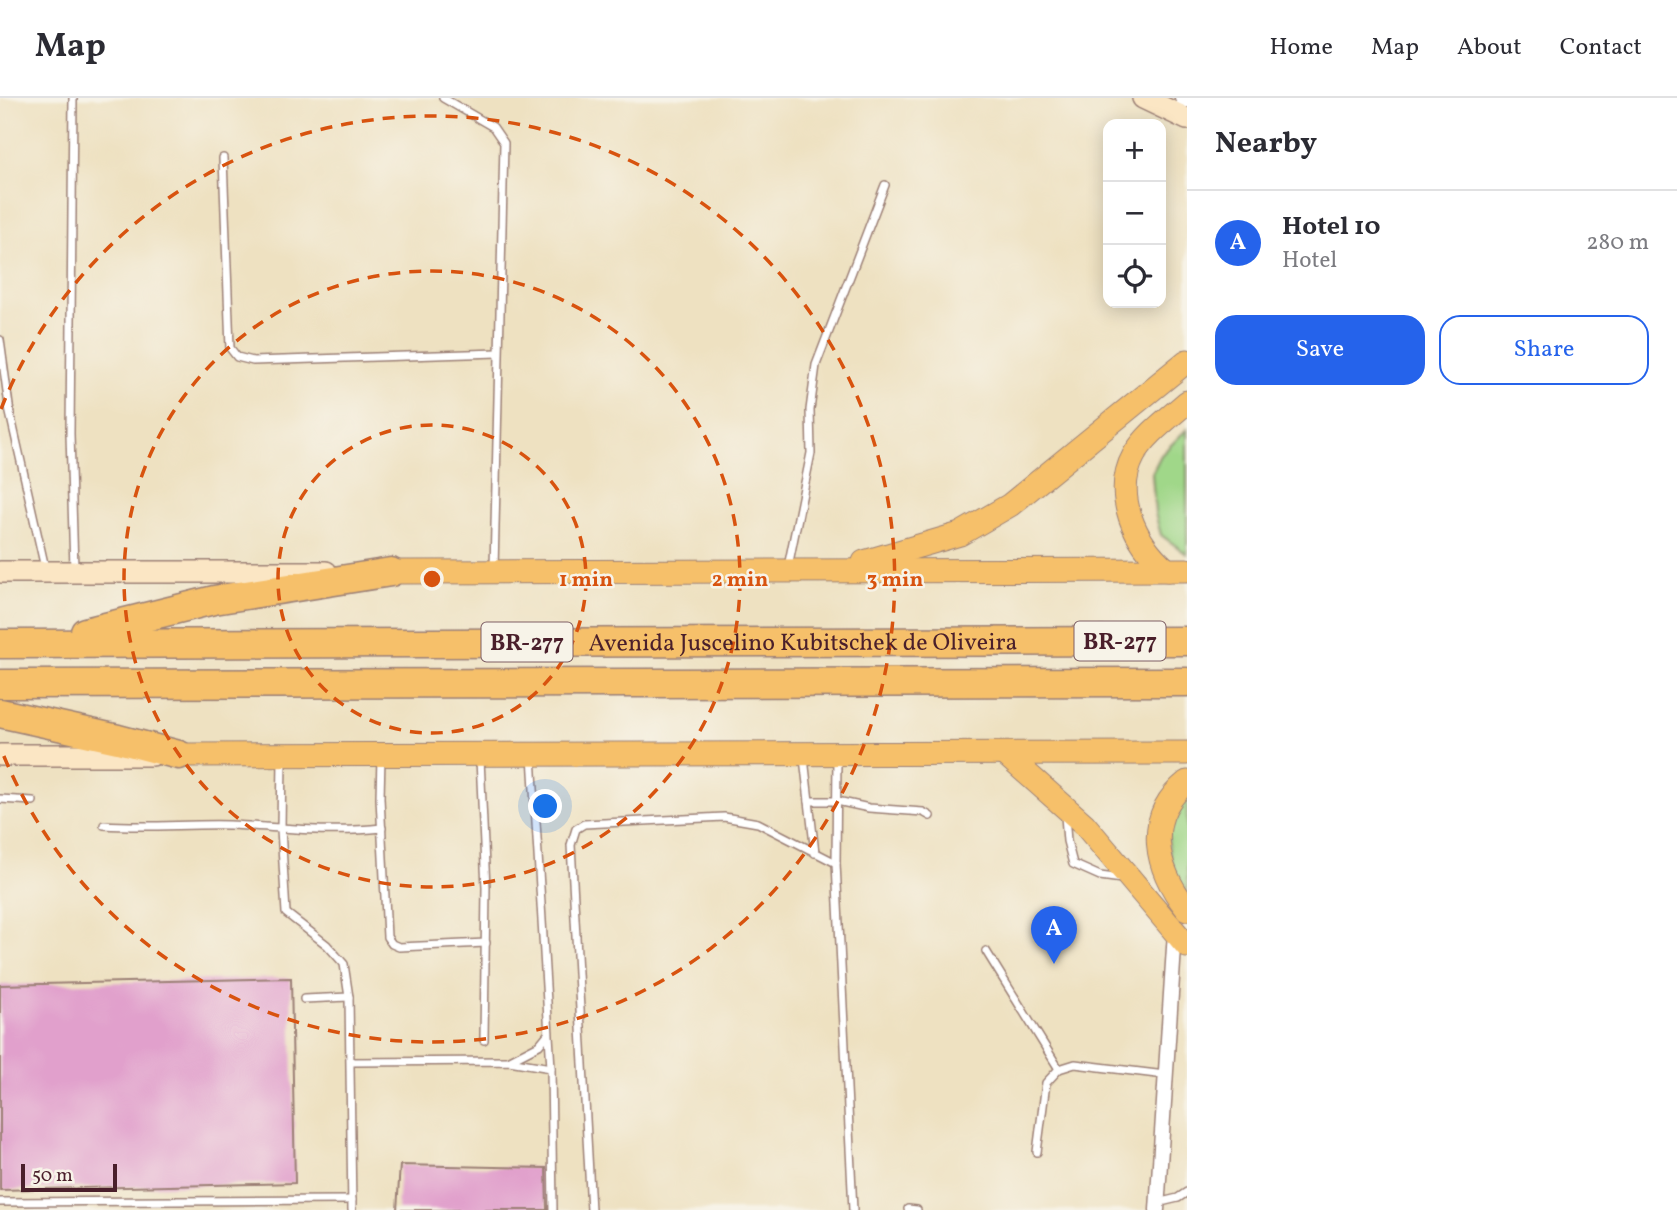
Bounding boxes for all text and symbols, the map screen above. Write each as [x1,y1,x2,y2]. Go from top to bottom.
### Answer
text: Map [35,25,106,71]
text: Home [1269,31,1333,65]
text: Map [1371,31,1419,65]
text: About [1457,31,1522,65]
text: Contact [1560,31,1642,65]
map controls [1103,119,1166,308]
button: + [1103,119,1166,182]
text: Nearby [1215,123,1317,165]
button: − [1103,182,1166,245]
text: Hotel 10 [1282,209,1381,245]
text: A [1230,227,1246,259]
text: 280 m [1586,227,1649,259]
button: locate [1103,245,1166,308]
text: Hotel [1282,245,1337,277]
button: Save [1215,315,1425,385]
button: Share [1439,315,1649,385]
text: 1 min [559,566,613,595]
text: 2 min [712,566,768,595]
text: 3 min [867,566,923,595]
centre of rings [420,567,444,591]
road number: BR-277 [482,622,572,662]
road number: BR-277 [1074,622,1166,660]
street label: Avenida Juscelino Kubitschek de Oliveira [589,626,1017,662]
your location [528,789,562,823]
pin: A [1031,906,1077,964]
scale bar [21,1161,117,1193]
text: 50 m [32,1163,73,1189]

